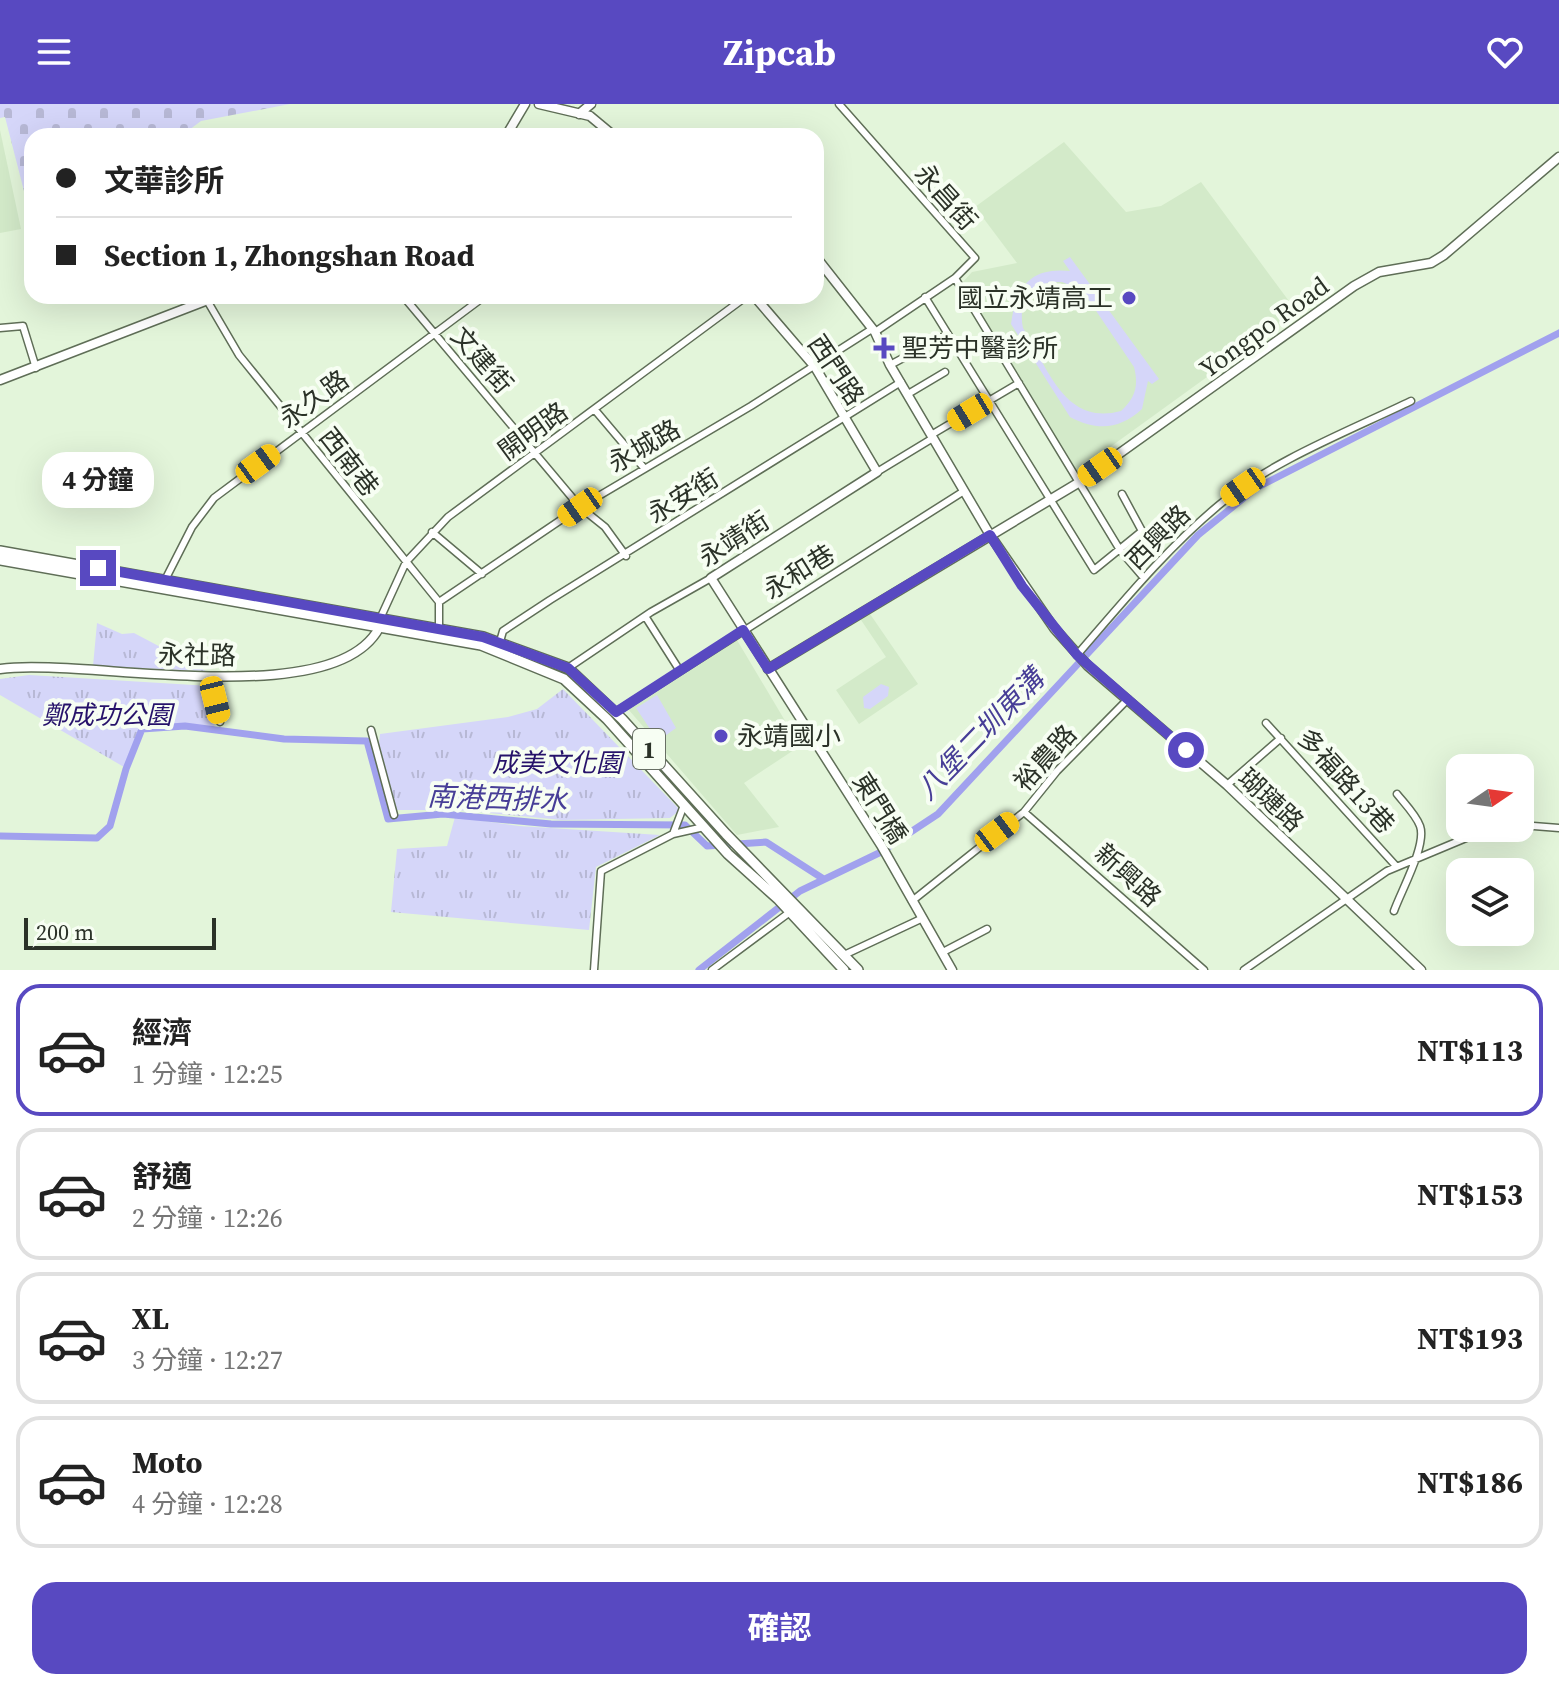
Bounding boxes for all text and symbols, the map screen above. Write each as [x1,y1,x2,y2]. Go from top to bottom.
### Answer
text: Zipcab [723,28,836,77]
icon: menu [32,30,76,74]
icon: heart [1483,30,1527,74]
street label: 永昌街 [907,156,985,238]
text: 文華診所 [104,160,224,201]
text: Section 1, Zhongshan Road [104,235,475,276]
street label: Yongpo Road [1192,268,1336,386]
place label: 國立永靖高工 [957,280,1113,316]
marker: 國立永靖高工 [1120,289,1138,307]
street label: 文建街 [443,319,521,401]
street label: 西門路 [799,328,873,412]
place label: 聖芳中醫診所 [902,330,1058,366]
marker: 聖芳中醫診所 [873,337,895,359]
street label: 永久路 [272,362,356,436]
car [943,389,997,435]
street label: 開明路 [491,394,575,468]
street label: 永城路 [601,411,687,481]
street label: 西南巷 [311,420,387,504]
car [232,440,284,488]
car [1073,443,1127,491]
callout: 4 分鐘 [42,452,154,508]
street label: 永安街 [640,460,726,532]
text: 4 分鐘 [62,462,134,498]
car [1216,463,1270,511]
car [553,483,607,531]
street label: 西興路 [1118,497,1198,577]
street label: 永靖街 [691,503,777,575]
street label: 永和巷 [756,536,842,608]
route end [80,550,116,586]
street label: 永社路 [158,636,236,674]
water label: 八堡二圳東溝 [908,658,1055,808]
car [198,674,232,726]
park label: 鄭成功公園 [42,697,176,733]
street label: 裕農路 [1006,717,1084,799]
place label: 永靖國小 [737,718,841,754]
street label: 多福路13巷 [1289,721,1403,841]
marker: 永靖國小 [712,727,730,745]
road number: 1 [633,729,665,769]
route start [1168,732,1204,768]
park label: 成美文化園 [492,745,626,781]
north arrow [1446,754,1534,842]
map controls [1446,754,1534,946]
street label: 瑚璉路 [1230,760,1312,840]
street label: 東門橋 [844,765,916,851]
water label: 南港西排水 [426,777,570,820]
car [971,808,1023,856]
street label: 新興路 [1087,836,1169,914]
button: layers [1446,858,1534,946]
scale bar [24,914,216,950]
text: 200 m [36,917,94,947]
text: 經濟 [132,1012,192,1053]
icon: car [36,1014,108,1086]
text: NT$113 [1417,1030,1523,1071]
text: 1 分鐘 · 12:25 [132,1056,283,1092]
text: 舒適 [132,1156,192,1197]
icon: car [36,1158,108,1230]
text: NT$153 [1417,1174,1523,1215]
text: 2 分鐘 · 12:26 [132,1200,283,1236]
text: XL [132,1298,169,1339]
icon: car [36,1302,108,1374]
text: NT$193 [1417,1318,1523,1359]
text: 3 分鐘 · 12:27 [132,1342,283,1378]
text: Moto [132,1442,203,1483]
icon: car [36,1446,108,1518]
text: NT$186 [1417,1462,1523,1503]
text: 4 分鐘 · 12:28 [132,1486,283,1522]
button: 確認 [32,1582,1527,1674]

